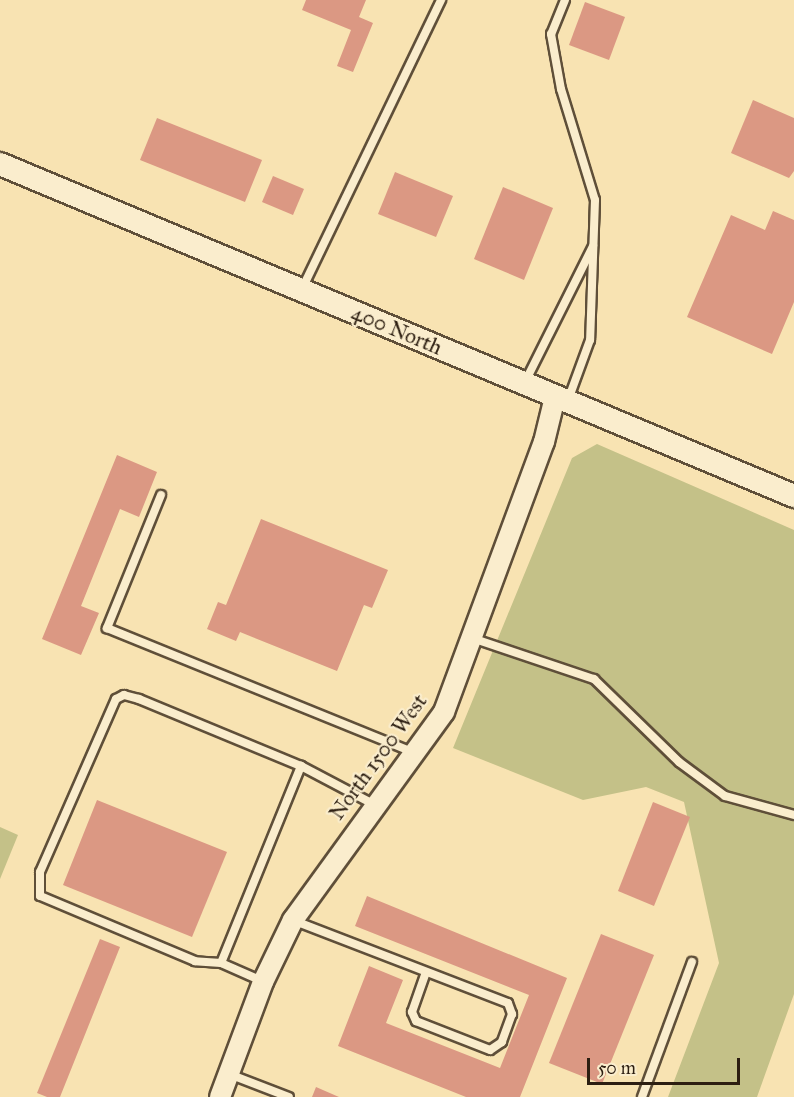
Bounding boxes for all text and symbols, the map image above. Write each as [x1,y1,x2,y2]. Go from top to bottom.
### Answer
street label: 400 North [348,300,446,360]
street label: North 1500 West [324,689,432,825]
scale bar [590,1046,743,1084]
text: 50 m [598,1057,636,1079]

